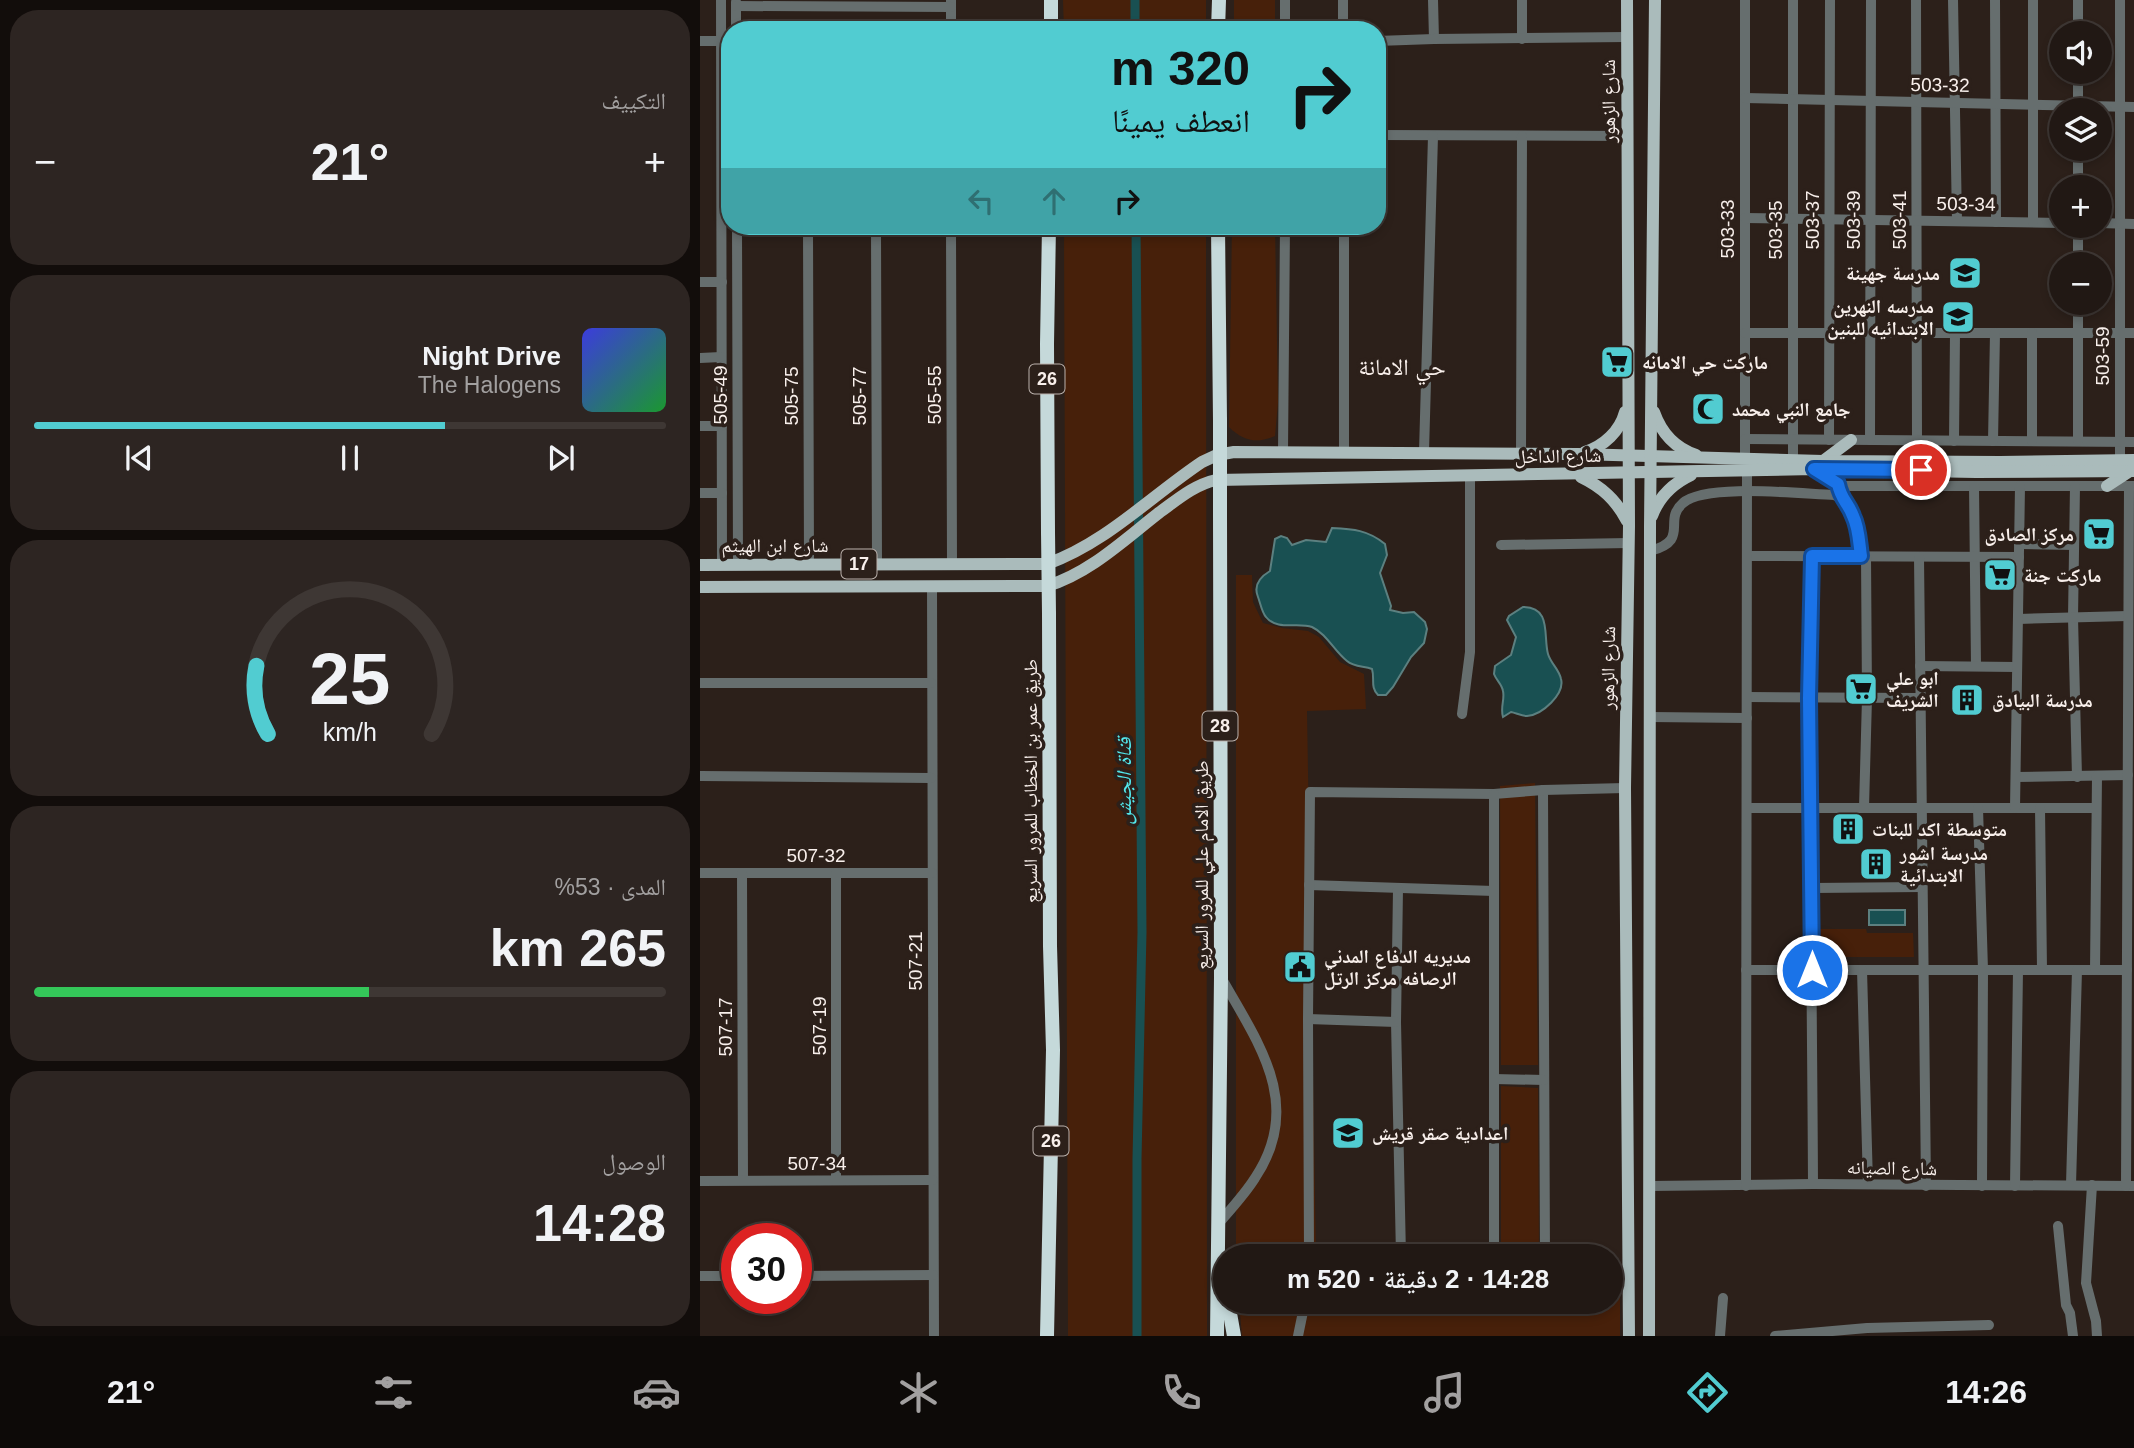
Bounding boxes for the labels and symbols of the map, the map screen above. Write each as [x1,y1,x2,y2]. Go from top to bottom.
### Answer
street label: شارع الزهور [1598,59,1620,144]
street label: 503-32 [1910,74,1970,96]
street label: 503-37 [1802,190,1823,250]
street label: 503-39 [1843,190,1864,250]
street label: 503-41 [1889,190,1910,250]
street label: 503-34 [1936,193,1996,215]
street label: 503-33 [1717,199,1738,259]
street label: 503-35 [1765,200,1786,260]
school or university icon: مدرسة جهينة [1946,254,1984,292]
place label: مدرسة جهينة [1846,263,1940,284]
place label: مدرسه النهرين الابتدائيه للبنين [1827,296,1934,340]
school or university icon: مدرسه النهرين الابتدائيه للبنين [1939,298,1977,336]
street label: 503-59 [2092,326,2113,386]
supermarket icon: ماركت حي الامانه [1598,343,1636,381]
place label: ماركت حي الامانه [1642,352,1768,377]
district label: حي الامانة [1358,354,1446,386]
street label: 505-49 [710,365,731,425]
street label: 505-55 [924,365,945,425]
road number: 26 [1030,365,1064,394]
street label: 505-75 [781,366,802,426]
street label: 505-77 [849,366,870,426]
mosque icon: جامع النبي محمد [1689,390,1727,428]
place label: جامع النبي محمد [1732,399,1851,424]
pin [1891,440,1951,500]
street label: شارع الداخل [1514,445,1602,468]
supermarket icon: مركز الصادق [2080,515,2118,553]
place label: مركز الصادق [1985,524,2074,546]
street label: شارع ابن الهيثم [721,535,829,558]
road number: 17 [842,550,876,578]
supermarket icon: ماركت جنة [1981,556,2019,594]
place label: ماركت جنة [2024,565,2102,586]
street label: شارع الزهور [1597,626,1620,711]
street label: طريق عمر بن الخطاب للمرور السريع [1020,659,1043,903]
place label: ابو علي الشريف [1886,668,1939,711]
supermarket icon: ابو علي الشريف [1842,670,1880,708]
building icon: مدرسة البيادق [1948,681,1986,719]
place label: مدرسة البيادق [1992,690,2093,712]
road number: 28 [1203,712,1238,740]
water label: قناة الجيش [1112,734,1137,825]
street label: طريق الامام علي للمرور السريع [1191,760,1216,970]
building icon: متوسطة اكد للبنات [1829,810,1867,848]
place label: متوسطة اكد للبنات [1872,819,2007,840]
place label: مدرسة اشور الابتدائية [1899,843,1988,886]
street label: 507-32 [786,845,846,866]
building icon: مدرسة اشور الابتدائية [1857,845,1895,883]
street label: 507-21 [905,931,926,991]
position arrow [1775,933,1849,1007]
place label: مديريه الدفاع المدني الرصافه مركز الرتل [1324,946,1471,990]
public building icon: مديريه الدفاع المدني الرصافه مركز الرتل [1281,948,1319,986]
street label: 507-19 [809,996,830,1056]
street label: 507-17 [715,997,736,1057]
school or university icon: اعدادية صقر قريش [1329,1114,1367,1152]
place label: اعدادية صقر قريش [1372,1123,1508,1145]
road number: 26 [1034,1126,1068,1156]
street label: 507-34 [787,1153,847,1174]
street label: شارع الصيانه [1847,1157,1937,1180]
speed limit sign: 30 [721,1223,812,1314]

